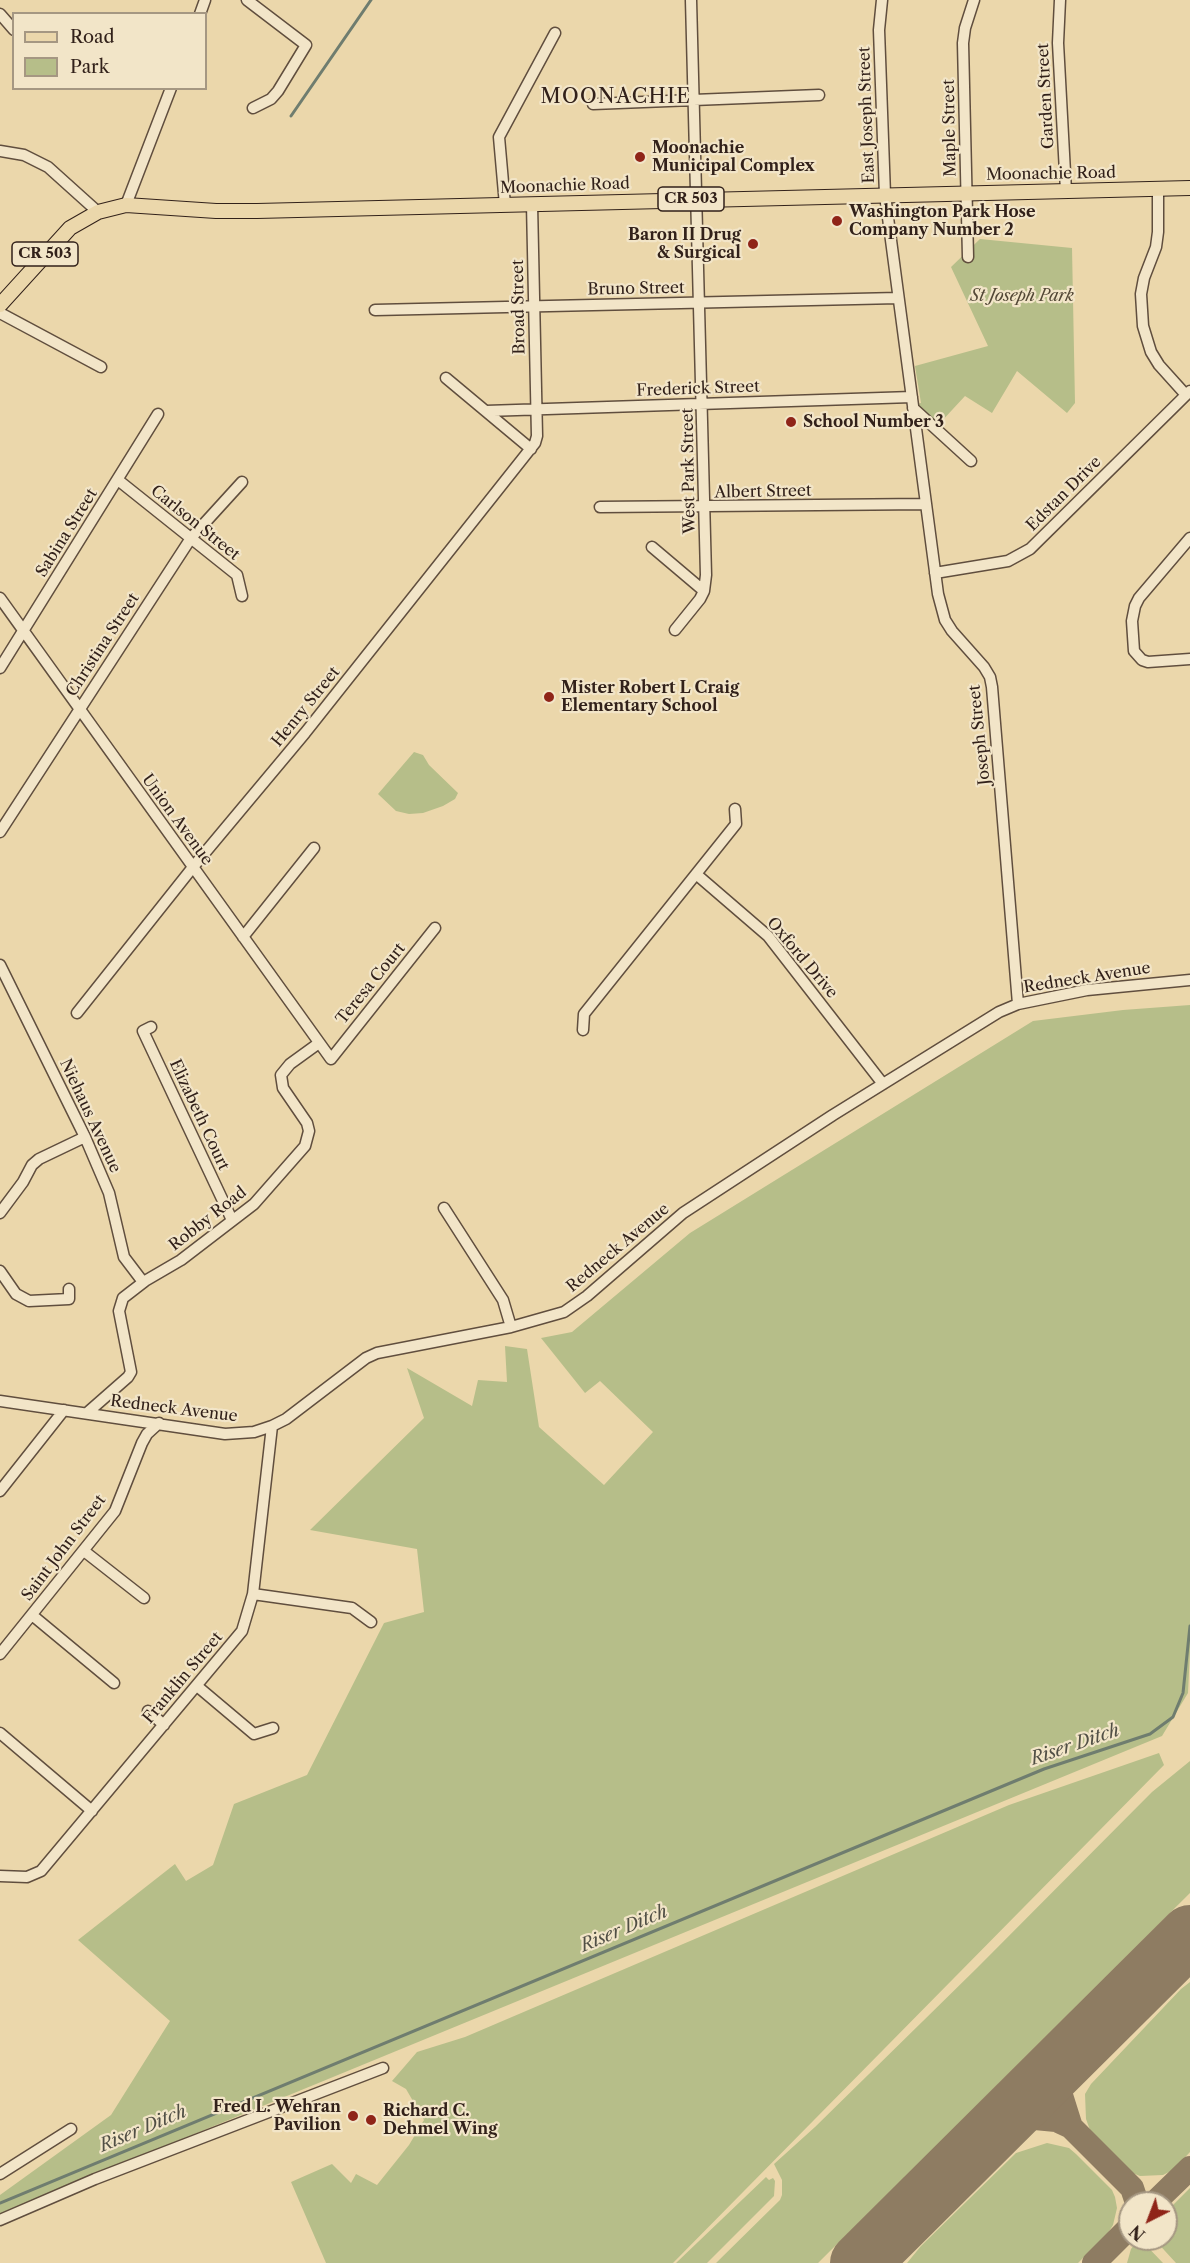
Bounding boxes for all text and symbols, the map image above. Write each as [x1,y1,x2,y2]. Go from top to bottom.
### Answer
legend [12,12,207,90]
text: Road [70,26,115,48]
street label: Garden Street [1034,42,1058,150]
street label: East Joseph Street [855,46,879,184]
text: Park [70,56,109,78]
street label: Maple Street [940,79,960,177]
district label: MOONACHIE [540,85,692,109]
place label: Moonachie Municipal Complex [652,138,815,176]
marker: Moonachie Municipal Complex [633,150,647,164]
street label: Moonachie Road [986,163,1116,185]
street label: Moonachie Road [500,174,630,198]
road number: CR 503 [658,187,724,211]
place label: Washington Park Hose Company Number 2 [849,202,1036,240]
marker: Washington Park Hose Company Number 2 [830,214,844,228]
place label: Baron II Drug & Surgical [628,225,741,263]
marker: Baron II Drug & Surgical [746,237,760,251]
road number: CR 503 [12,242,78,266]
street label: Broad Street [509,259,529,355]
street label: Bruno Street [587,279,685,299]
park label: St Joseph Park [970,286,1074,306]
street label: Frederick Street [636,377,760,401]
street label: West Park Street [678,408,700,534]
place label: School Number 3 [803,412,944,432]
marker: School Number 3 [784,415,798,429]
street label: Edstan Drive [1023,453,1105,535]
street label: Carlson Street [147,481,243,565]
street label: Albert Street [714,482,812,502]
street label: Sabina Street [32,485,102,581]
street label: Christina Street [62,590,144,700]
street label: Henry Street [268,663,344,751]
place label: Mister Robert L Craig Elementary School [561,678,739,716]
street label: Joseph Street [965,684,995,786]
marker: Mister Robert L Craig Elementary School [542,690,556,704]
street label: Union Avenue [138,771,216,869]
street label: Oxford Drive [763,914,841,1002]
street label: Teresa Court [332,940,410,1028]
street label: Redneck Avenue [1022,958,1152,998]
street label: Niehaus Avenue [55,1056,125,1176]
street label: Elizabeth Court [165,1056,233,1174]
street label: Robby Road [165,1183,251,1255]
street label: Redneck Avenue [563,1199,673,1297]
street label: Redneck Avenue [109,1392,239,1426]
street label: Saint John Street [18,1491,110,1605]
street label: Franklin Street [139,1628,227,1728]
water label: Riser Ditch [1028,1720,1122,1770]
water label: Riser Ditch [577,1901,671,1957]
place label: Fred L. Wehran Pavilion [213,2097,341,2135]
water label: Riser Ditch [96,2101,190,2157]
place label: Richard C. Dehmel Wing [383,2101,498,2139]
marker: Fred L. Wehran Pavilion [346,2109,360,2123]
marker: Richard C. Dehmel Wing [364,2113,378,2127]
north arrow [1118,2191,1178,2251]
text: N [1125,2221,1149,2245]

